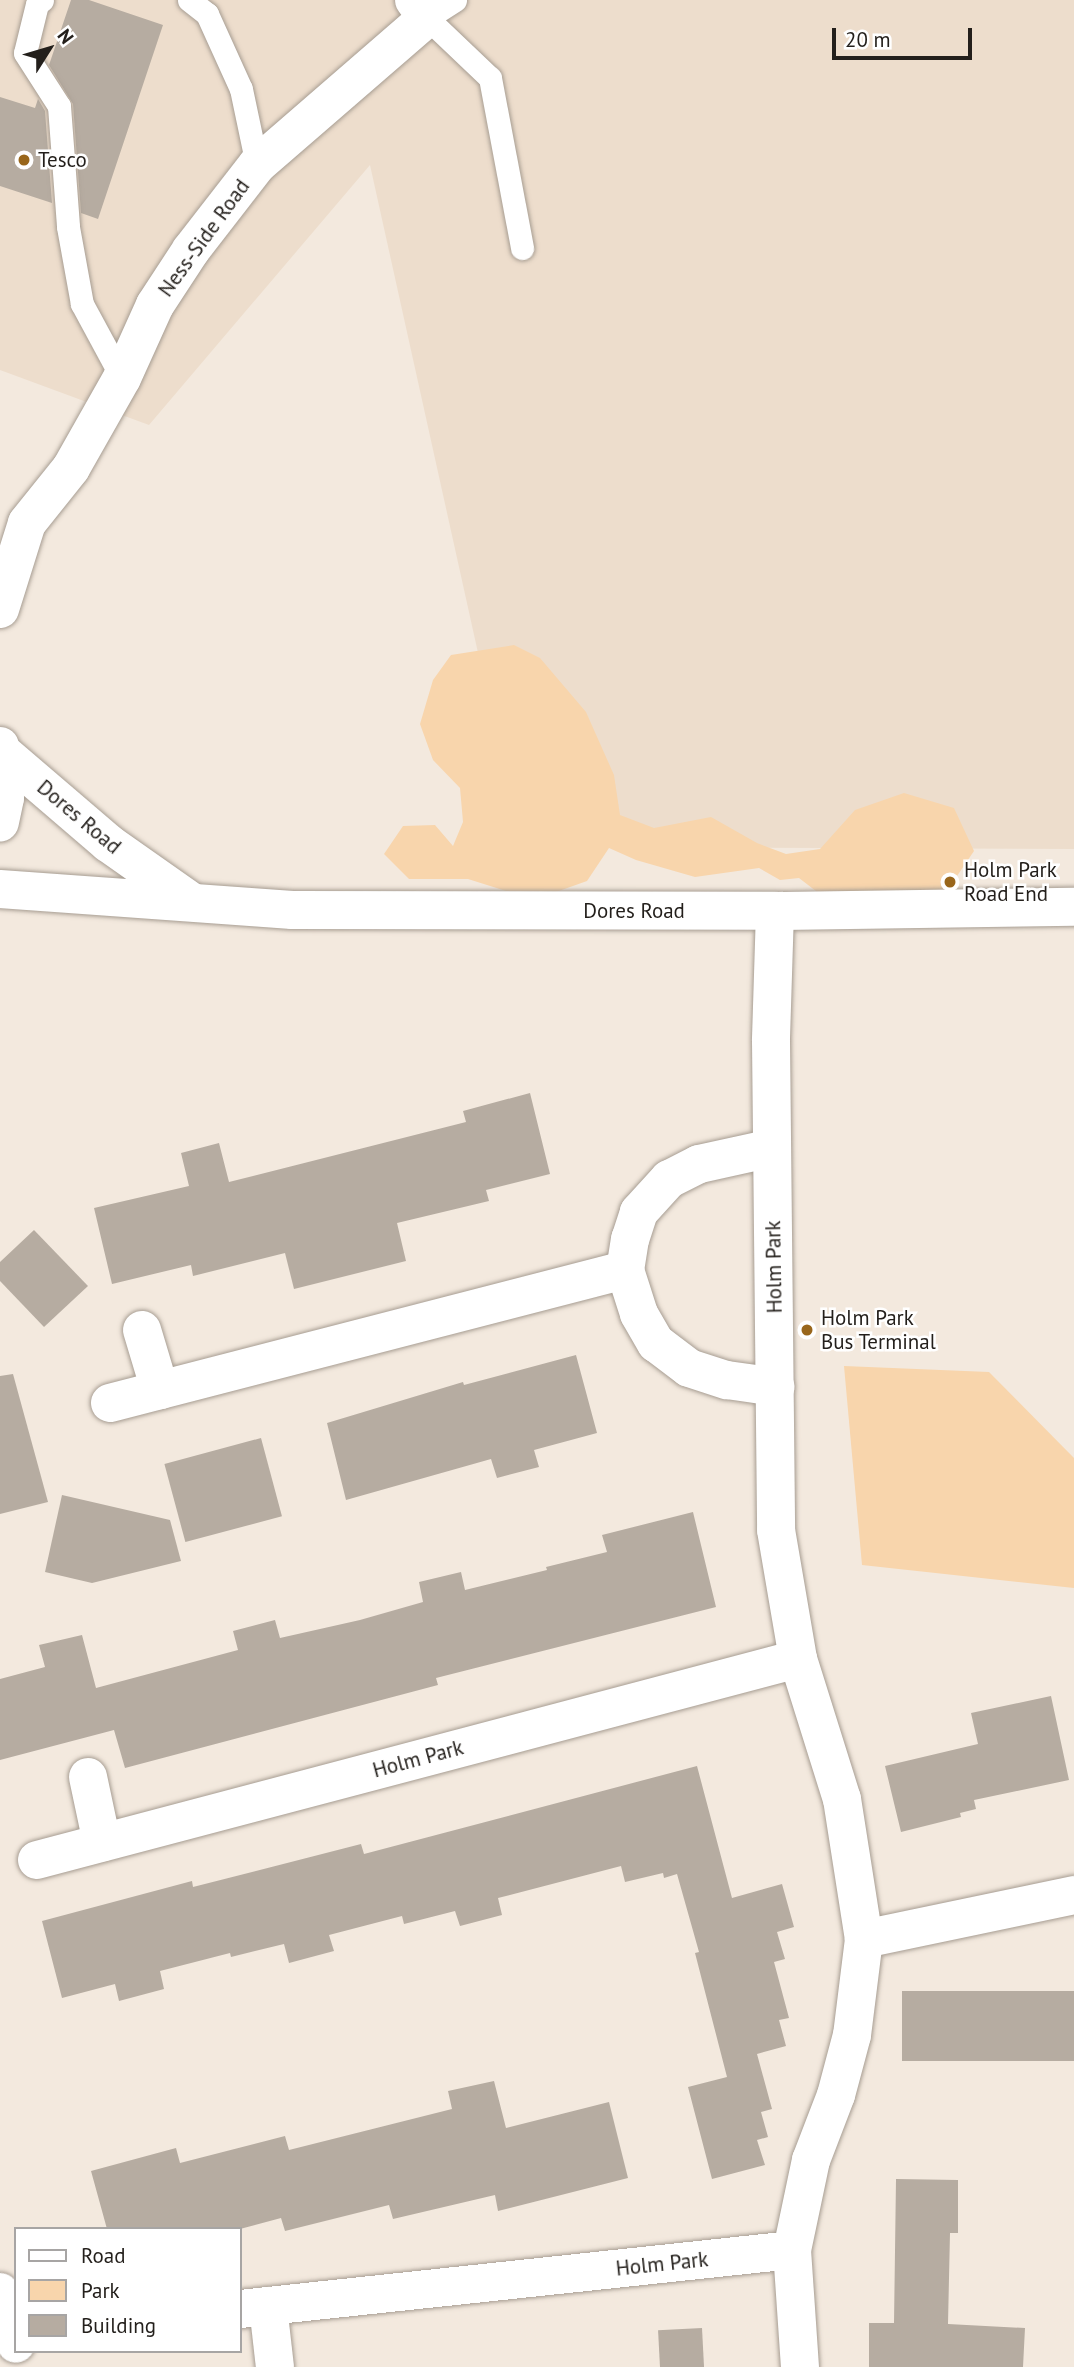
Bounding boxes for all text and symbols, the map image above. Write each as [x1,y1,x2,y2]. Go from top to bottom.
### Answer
north arrow [14,14,84,84]
scale bar [836,14,976,58]
text: N [52,24,79,49]
text: 20 m [845,26,891,53]
place label: Tesco [38,147,87,173]
marker: Tesco [16,152,32,168]
street label: Ness-Side Road [153,174,255,302]
street label: Dores Road [32,775,126,859]
place label: Holm Park Road End [964,857,1057,907]
marker: Holm Park Road End [942,874,958,890]
street label: Dores Road [583,898,685,924]
street label: Holm Park [761,1220,787,1314]
place label: Holm Park Bus Terminal [821,1305,937,1355]
marker: Holm Park Bus Terminal [799,1322,815,1338]
street label: Holm Park [370,1735,466,1783]
legend [14,2227,242,2353]
text: Road [81,2242,125,2269]
street label: Holm Park [615,2247,709,2281]
text: Park [81,2277,120,2304]
text: Building [81,2312,156,2339]

